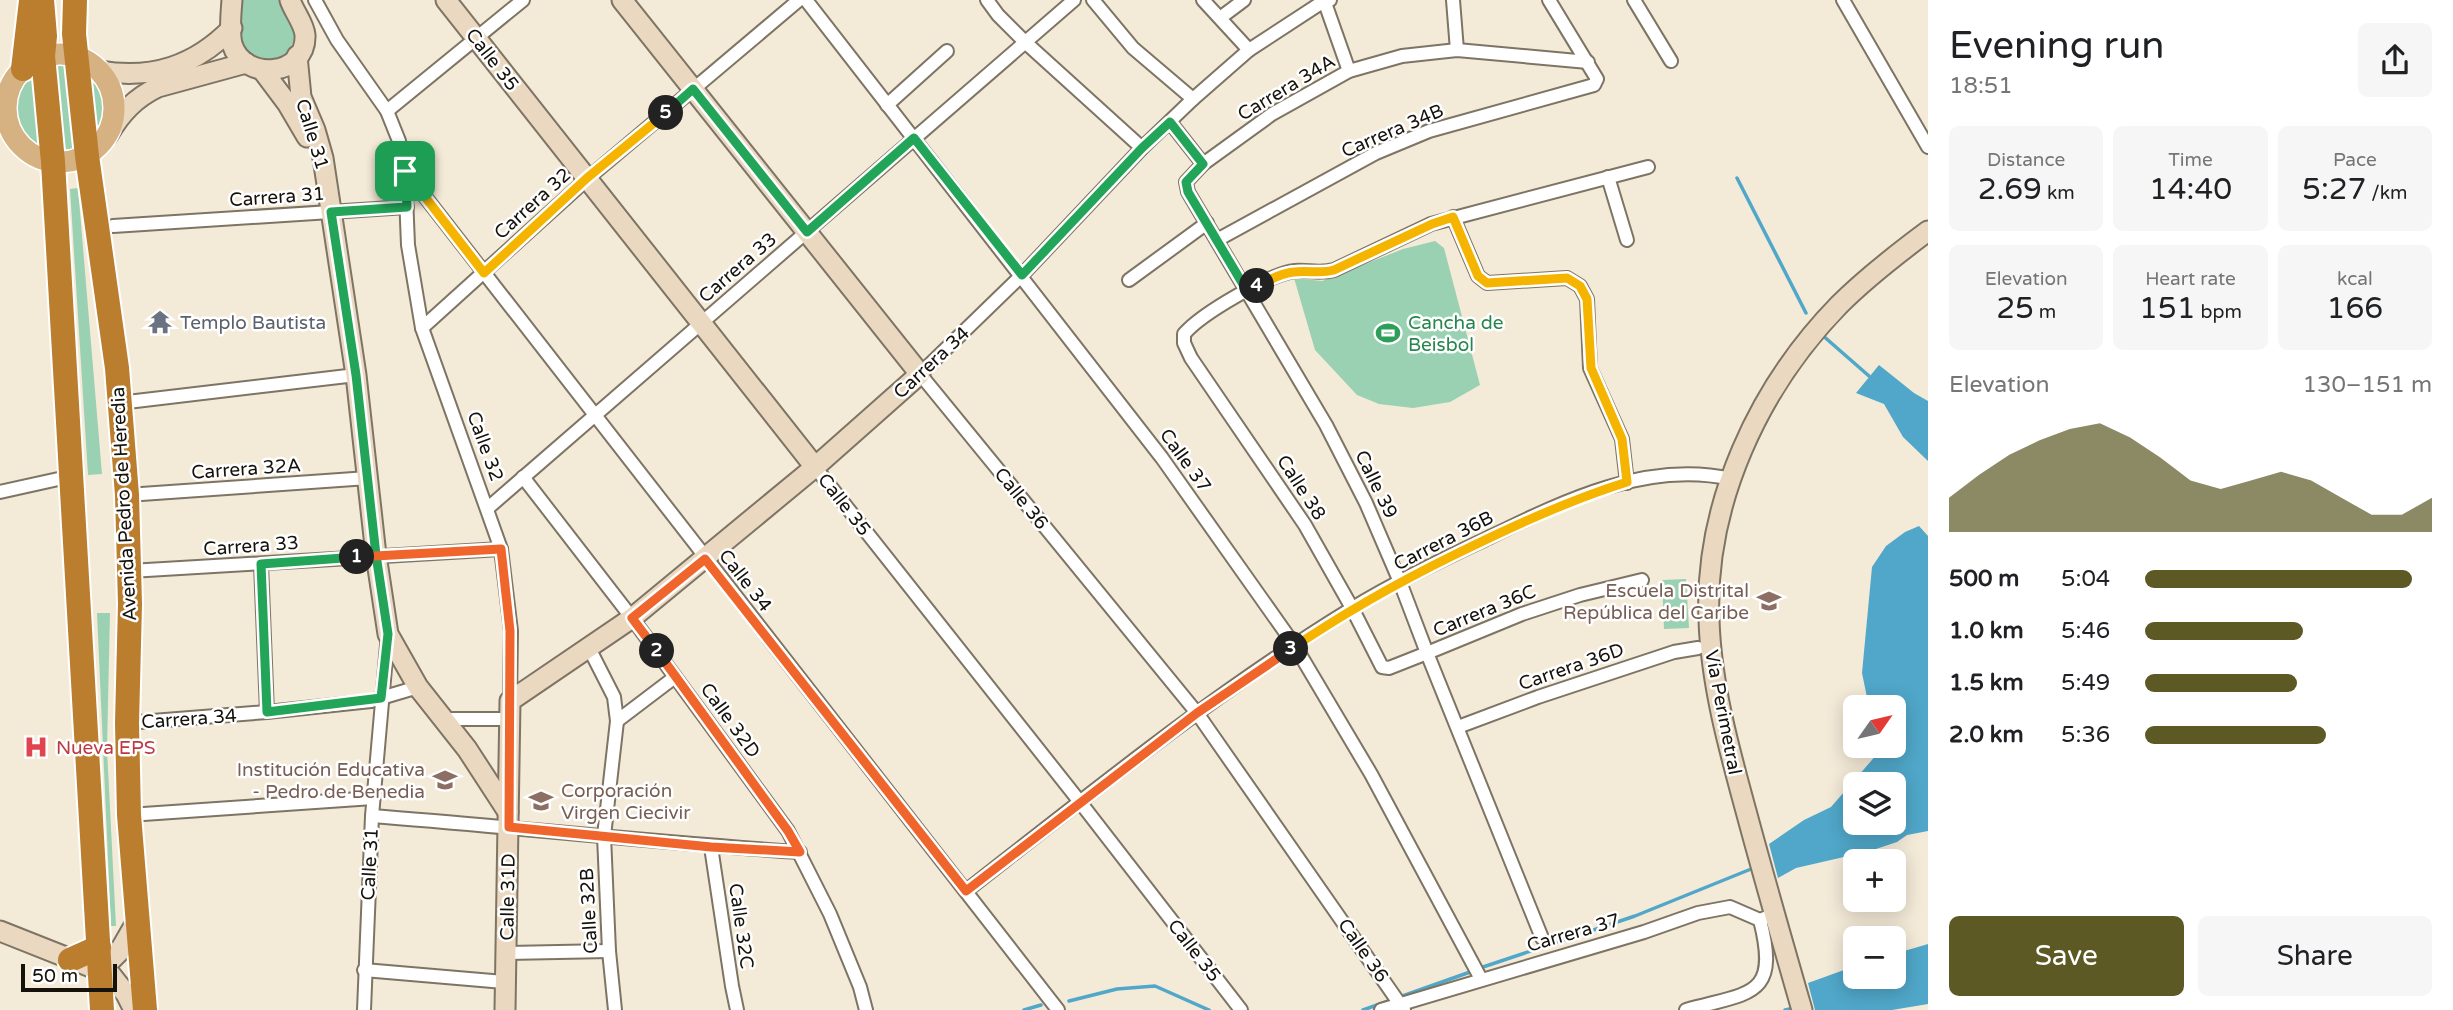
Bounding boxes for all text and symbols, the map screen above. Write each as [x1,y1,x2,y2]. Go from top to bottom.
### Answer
text: Evening run [1949,23,2164,69]
button: share [2358,23,2432,97]
street label: Calle 35 [461,24,523,95]
street label: Carrera 34A [1234,50,1339,126]
text: 18:51 [1949,72,2013,100]
street label: Calle 31 [291,96,333,172]
pin: 5 [648,96,684,130]
street label: Carrera 34B [1338,100,1447,162]
text: 5 [660,101,671,123]
pin [375,141,435,201]
text: Distance [1987,149,2065,171]
text: Time [2168,149,2213,171]
text: Pace [2333,149,2377,171]
icon: arrive [386,152,424,190]
street label: Carrera 32 [490,164,576,244]
text: 2.69 [1978,171,2042,208]
text: 14:40 [2149,171,2232,208]
text: 5:27 [2302,171,2366,208]
text: km [2042,182,2075,204]
text: /km [2366,182,2408,204]
street label: Carrera 31 [229,183,326,211]
street label: Carrera 33 [694,228,781,307]
pin: 4 [1240,268,1274,304]
text: Elevation [1985,268,2068,290]
text: Heart rate [2145,268,2236,290]
text: kcal [2337,268,2373,290]
text: 4 [1251,274,1262,296]
text: 25 [1996,290,2034,327]
text: 151 [2139,290,2196,327]
text: 166 [2327,290,2383,327]
text: m [2034,301,2056,323]
text: bpm [2196,301,2242,323]
temple icon: Templo Bautista [146,308,174,336]
place label: Templo Bautista [180,312,326,334]
place label: Cancha de Beisbol [1408,312,1504,356]
sports icon: Cancha de Beisbol [1374,319,1402,347]
street label: Carrera 34 [889,322,974,403]
text: Elevation [1949,371,2050,399]
text: 130–151 m [2303,371,2432,399]
street label: Avenida Pedro de Heredia [107,386,141,622]
street label: Calle 32 [462,408,508,484]
street label: Calle 37 [1155,425,1216,497]
street label: Calle 39 [1350,447,1402,522]
street label: Calle 38 [1272,451,1330,524]
street label: Carrera 32A [191,454,302,484]
street label: Calle 36 [990,463,1053,534]
street label: Calle 35 [813,469,875,540]
street label: Carrera 36B [1390,506,1497,575]
street label: Carrera 33 [203,532,300,560]
pin: 1 [340,540,374,574]
text: 1 [351,545,362,567]
street label: Calle 34 [714,545,776,616]
text: 500 m [1949,565,2019,593]
text: 5:04 [2061,565,2110,593]
street label: Carrera 36C [1430,580,1539,642]
place label: Escuela Distrital República del Caribe [1563,580,1749,624]
school or university icon: Escuela Distrital República del Caribe [1755,587,1783,615]
text: 1.0 km [1949,617,2024,645]
text: 5:46 [2061,617,2110,645]
pin: 3 [1274,632,1308,666]
pin: 2 [640,634,674,668]
text: 3 [1285,637,1296,659]
text: 2 [651,639,662,661]
street label: Carrera 36D [1516,639,1627,695]
street label: Vía Perimetral [1700,648,1746,777]
text: 1.5 km [1949,669,2024,697]
text: 5:49 [2061,669,2110,697]
street label: Calle 32D [696,679,765,762]
north arrow [1843,695,1906,758]
map controls [1843,695,1906,989]
street label: Carrera 34 [141,705,238,733]
text: 2.0 km [1949,721,2024,749]
text: 5:36 [2061,721,2110,749]
hospital icon: Nueva EPS [22,733,50,761]
place label: Nueva EPS [56,737,155,759]
place label: Institución Educativa - Pedro de Benedia [237,759,425,803]
school or university icon: Institución Educativa - Pedro de Benedia [431,766,459,794]
button: layers [1843,772,1906,835]
place label: Corporación Virgen Ciecivir [561,780,691,824]
school or university icon: Corporación Virgen Ciecivir [527,787,555,815]
street label: Calle 31 [357,827,383,901]
button: + [1843,849,1906,912]
street label: Calle 31D [496,853,520,941]
street label: Calle 32B [576,867,602,955]
street label: Calle 32C [724,882,758,970]
street label: Carrera 37 [1524,909,1622,957]
street label: Calle 36 [1333,914,1393,987]
street label: Calle 35 [1163,915,1225,986]
button: Save [1949,916,2184,996]
button: Share [2198,916,2432,996]
button: − [1843,926,1906,989]
scale bar [21,961,117,993]
text: 50 m [32,965,78,987]

